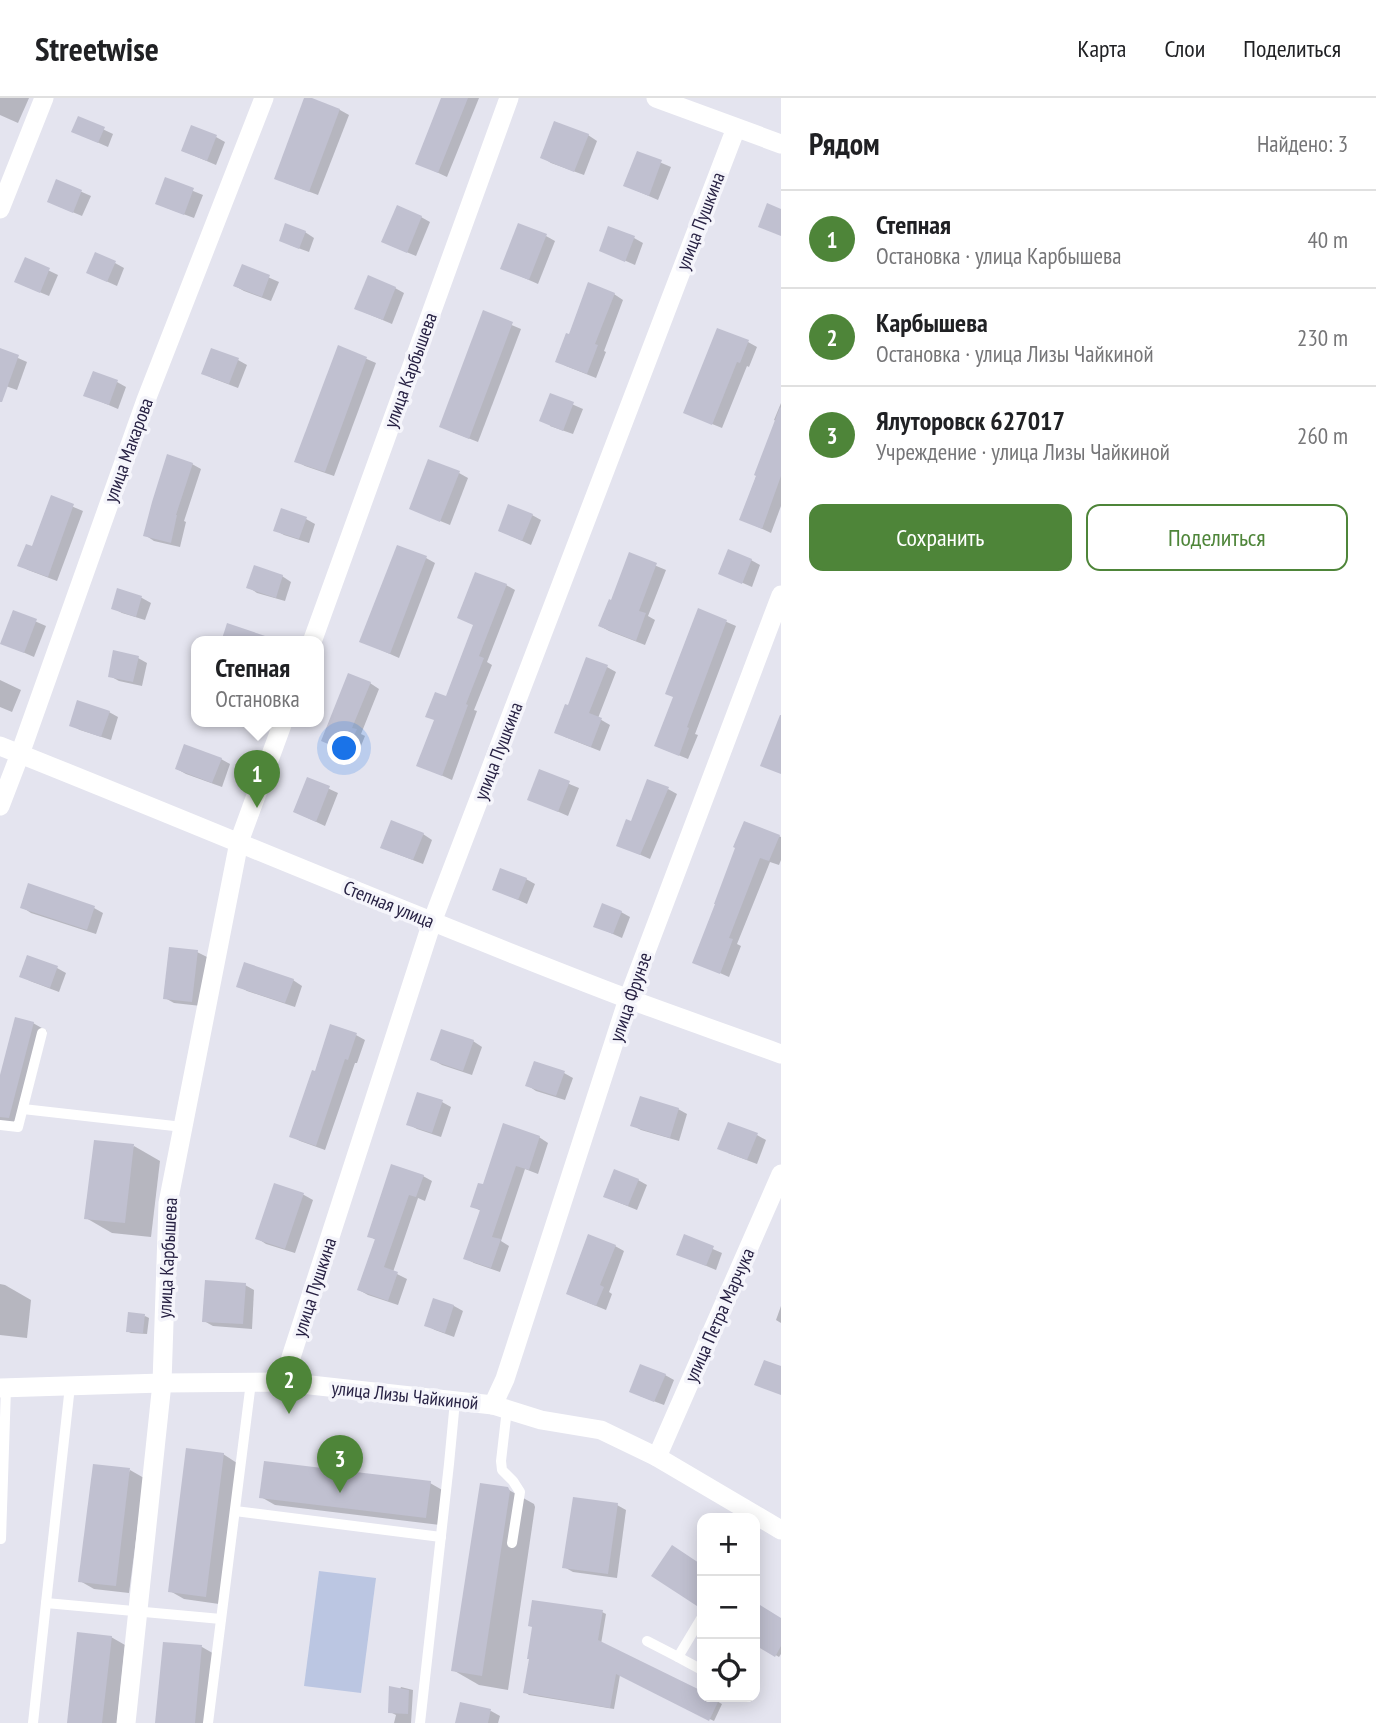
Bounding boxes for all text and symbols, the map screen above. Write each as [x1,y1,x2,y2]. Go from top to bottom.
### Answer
text: Streetwise [35,27,159,70]
text: Карта [1078,33,1126,64]
text: Слои [1164,33,1205,64]
text: Поделиться [1243,33,1341,64]
text: Рядом [809,124,880,163]
text: Найдено: 3 [1257,129,1348,158]
street label: улица Пушкина [670,169,730,273]
text: Степная [876,208,951,241]
text: 1 [827,225,838,254]
text: 40 m [1307,225,1348,254]
text: Остановка · улица Карбышева [876,241,1122,270]
text: Карбышева [876,306,988,339]
street label: улица Карбышева [378,309,442,431]
text: 2 [827,323,838,352]
text: 230 m [1297,323,1348,352]
text: Остановка · улица Лизы Чайкиной [876,339,1154,368]
street label: улица Макарова [98,394,158,506]
text: Ялуторовск 627017 [876,404,1065,437]
text: 3 [827,421,838,450]
text: 260 m [1297,421,1348,450]
text: Учреждение · улица Лизы Чайкиной [876,437,1170,466]
button: Сохранить [809,504,1072,571]
button: Поделиться [1086,504,1348,571]
popup [191,636,324,727]
text: Степная [215,651,290,684]
text: Остановка [215,684,300,713]
street label: улица Пушкина [468,699,528,803]
your location [327,731,361,765]
pin: 1 [234,750,280,808]
street label: Степная улица [340,875,438,933]
street label: улица Фрунзе [604,949,657,1045]
street label: улица Карбышева [152,1197,182,1319]
street label: улица Пушкина [287,1234,341,1340]
street label: улица Петра Марчука [679,1244,759,1386]
pin: 2 [266,1356,312,1414]
street label: улица Лизы Чайкиной [330,1375,480,1415]
pin: 3 [317,1435,363,1493]
map controls [697,1513,760,1702]
button: + [697,1513,760,1576]
button: − [697,1576,760,1639]
button: locate [697,1639,760,1702]

